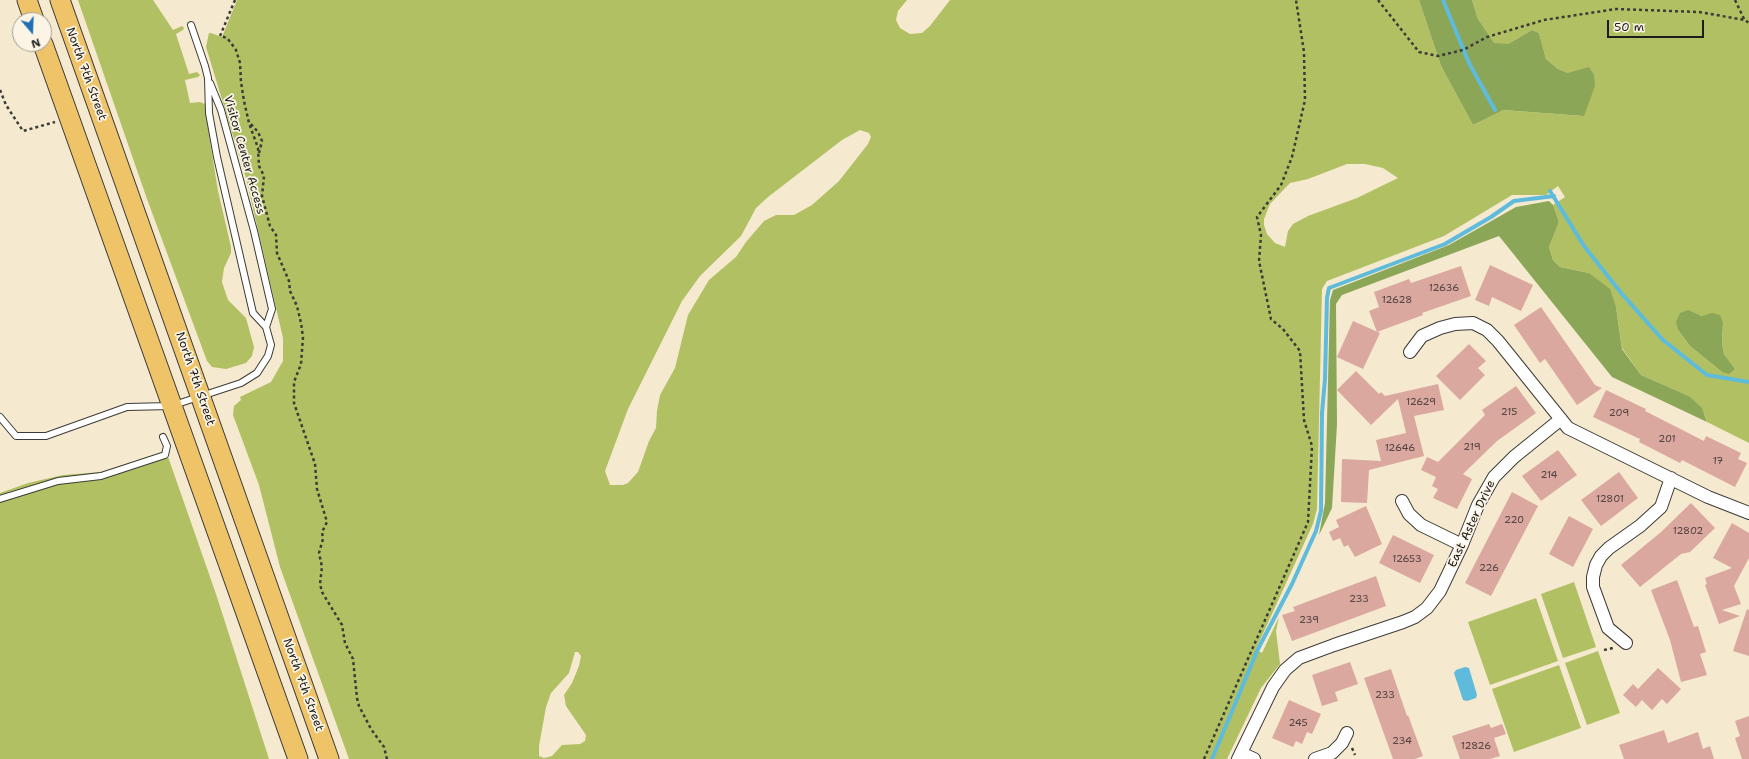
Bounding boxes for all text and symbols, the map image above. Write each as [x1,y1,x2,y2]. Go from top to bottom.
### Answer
north arrow [12,12,52,52]
scale bar [1609,12,1706,38]
text: 50 m [1614,19,1644,35]
street label: North 7th Street [62,25,110,123]
text: N [29,34,42,51]
street label: Visitor Center Access [220,94,268,216]
house number: 12636 [1429,282,1459,294]
house number: 12628 [1382,294,1412,306]
street label: North 7th Street [172,330,218,428]
house number: 12629 [1406,396,1436,408]
house number: 215 [1501,406,1517,418]
house number: 209 [1609,407,1629,419]
house number: 201 [1658,433,1676,445]
house number: 219 [1463,441,1481,453]
house number: 12646 [1385,442,1415,454]
house number: 17 [1713,455,1723,467]
house number: 214 [1540,469,1558,481]
street label: East Aster Drive [1445,478,1499,570]
house number: 12801 [1596,493,1624,505]
house number: 220 [1504,514,1524,526]
house number: 12802 [1673,525,1703,537]
house number: 12653 [1392,553,1422,565]
house number: 226 [1479,562,1499,574]
house number: 233 [1349,593,1369,605]
house number: 239 [1299,614,1319,626]
street label: North 7th Street [279,636,327,734]
house number: 233 [1375,689,1395,701]
house number: 245 [1288,717,1308,729]
house number: 234 [1392,735,1412,747]
house number: 12826 [1461,740,1491,752]

